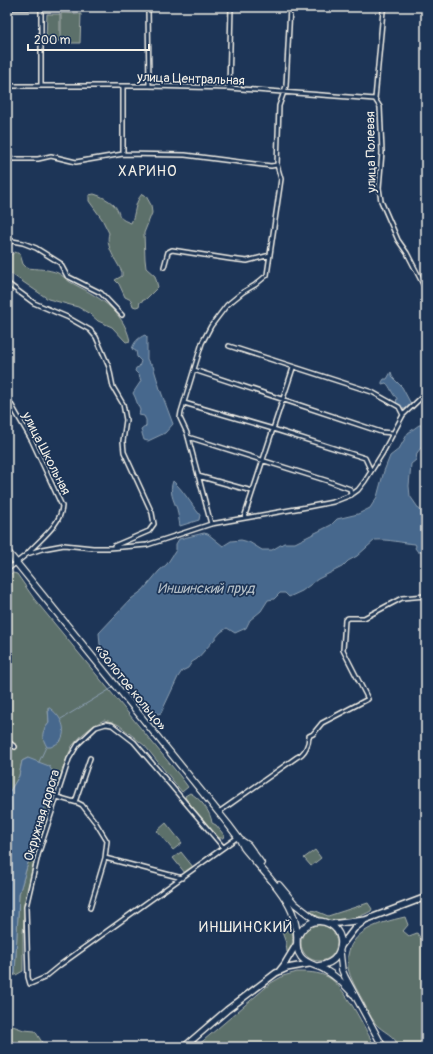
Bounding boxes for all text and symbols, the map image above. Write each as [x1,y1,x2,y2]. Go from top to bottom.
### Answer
scale bar [28,26,149,52]
text: 200 m [34,33,71,48]
street label: улица Центральная [136,69,245,89]
street label: улица Полевая [362,111,380,194]
district label: ХАРИНО [118,162,178,181]
street label: улица Школьная [18,408,74,498]
water label: Иншинский пруд [158,580,256,597]
street label: «Золотое кольцо» [91,641,170,734]
street label: Окружная дорога [20,768,63,863]
district label: ИНШИНСКИЙ [199,918,293,937]

